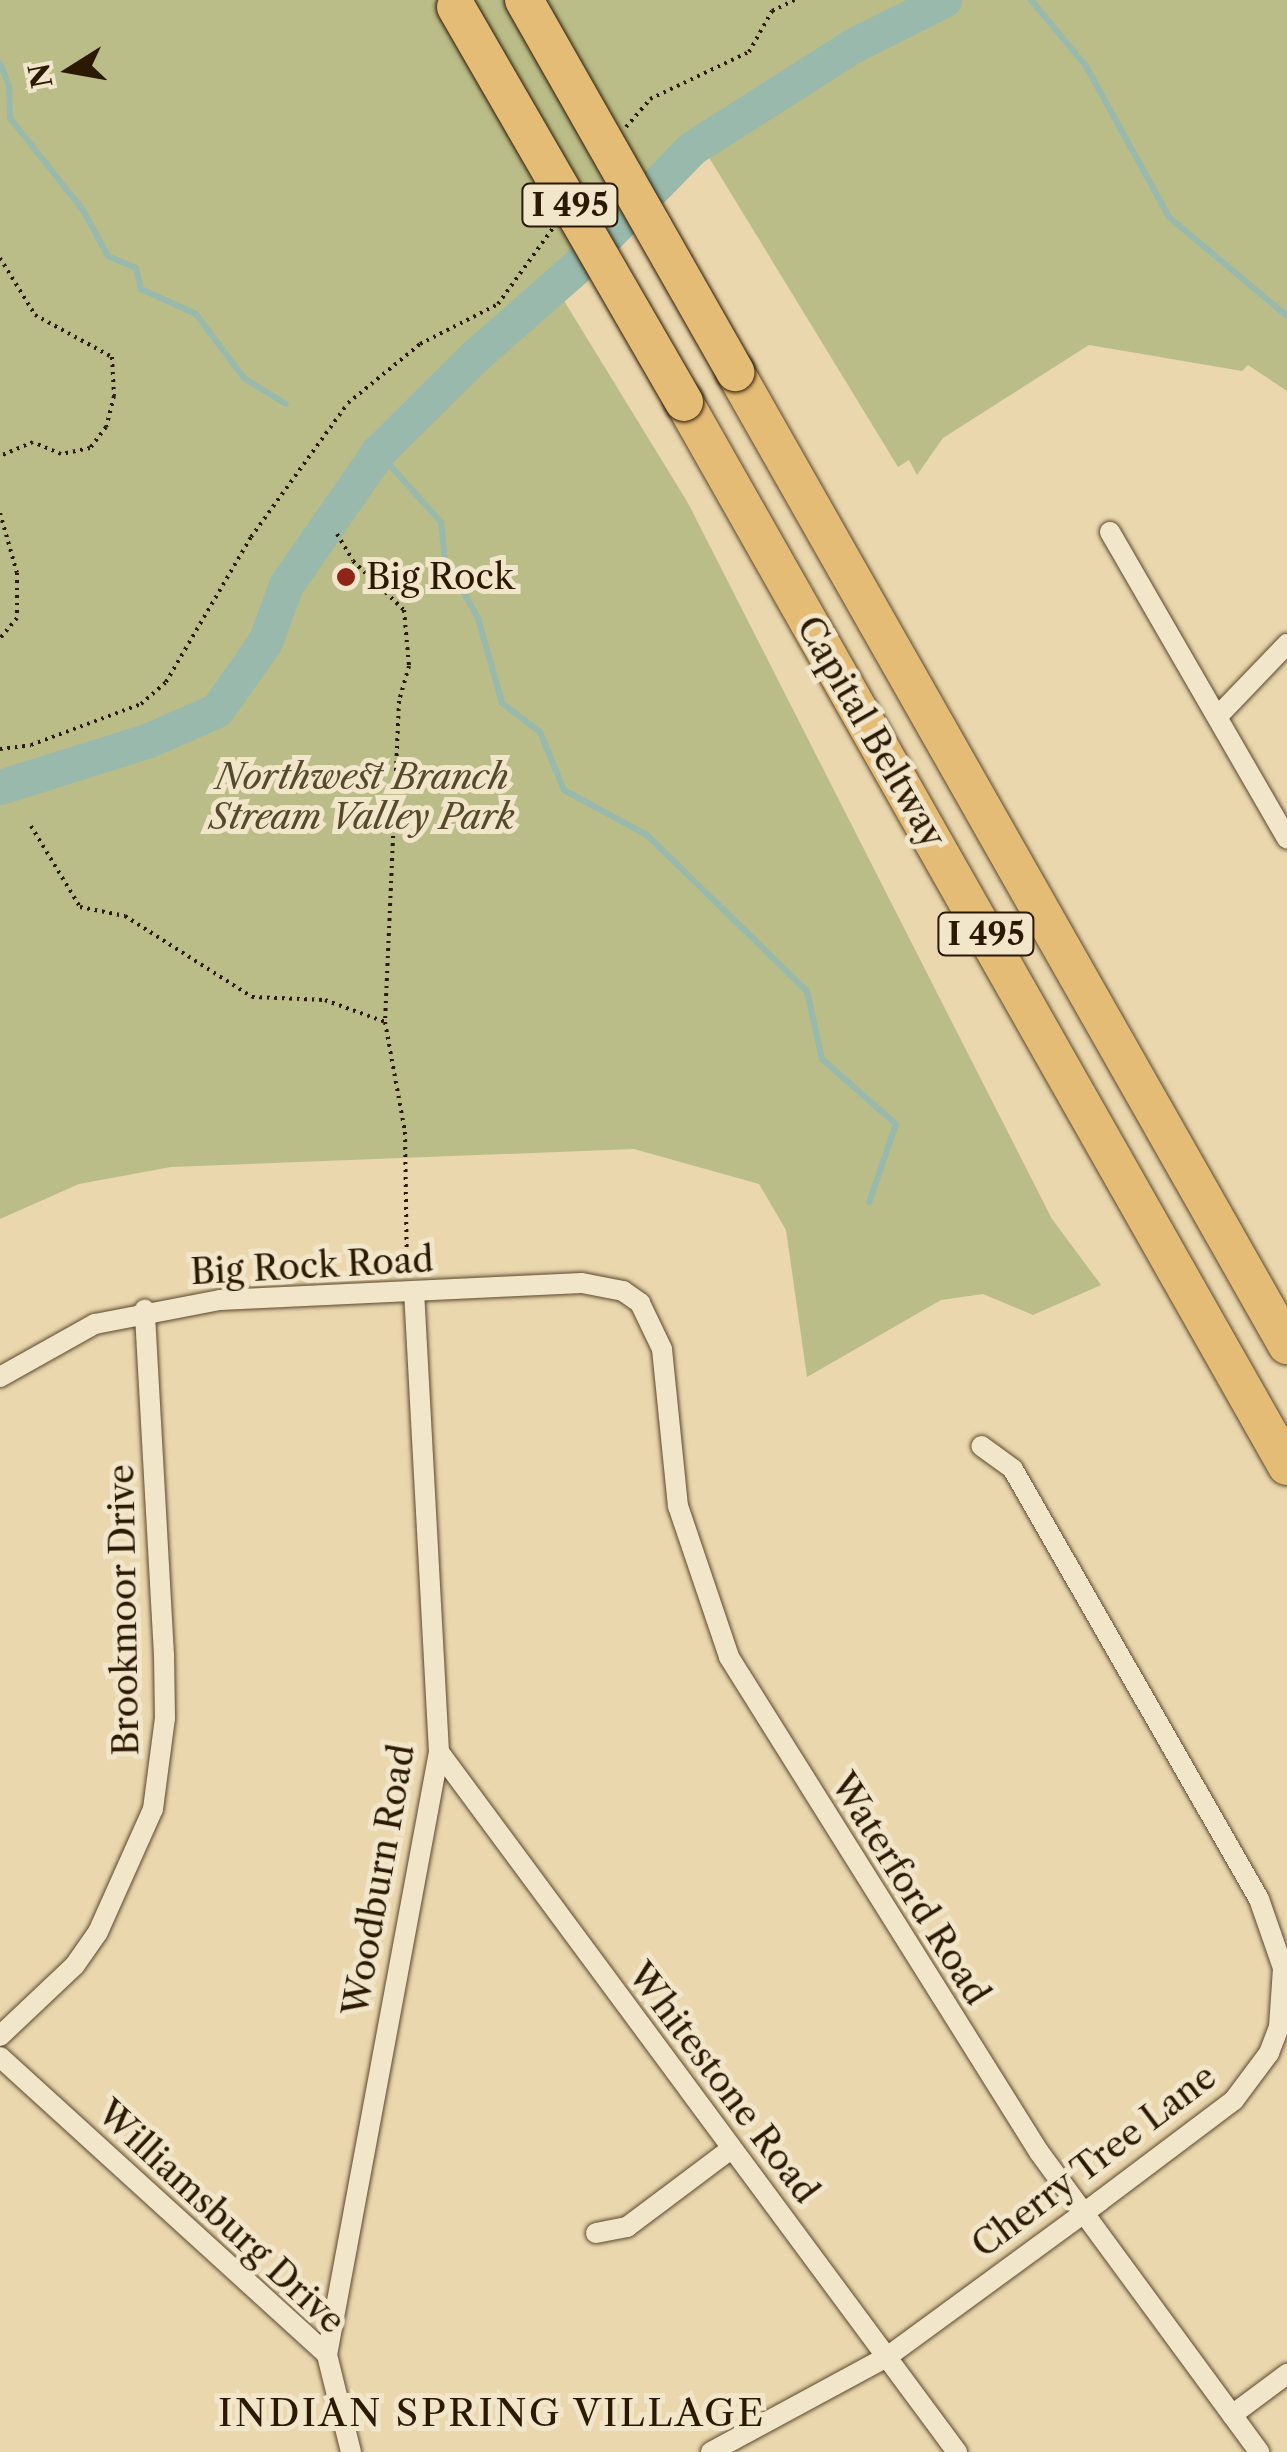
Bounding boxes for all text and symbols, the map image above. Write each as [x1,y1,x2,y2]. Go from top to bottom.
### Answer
north arrow [20,20,120,120]
text: N [22,61,60,91]
road number: I 495 [520,178,620,232]
place label: Big Rock [366,556,514,598]
marker: Big Rock [335,566,357,588]
street label: Capital Beltway [788,609,954,855]
park label: Northwest Branch Stream Valley Park [209,756,515,838]
road number: I 495 [936,907,1036,961]
street label: Big Rock Road [189,1239,435,1293]
street label: Brookmoor Drive [100,1464,148,1756]
street label: Woodburn Road [334,1741,424,2019]
street label: Waterford Road [822,1765,998,2013]
street label: Whitestone Road [619,1955,827,2211]
street label: Cherry Tree Lane [963,2055,1225,2267]
street label: Williamsburg Drive [89,2092,353,2342]
district label: INDIAN SPRING VILLAGE [217,2390,767,2436]

